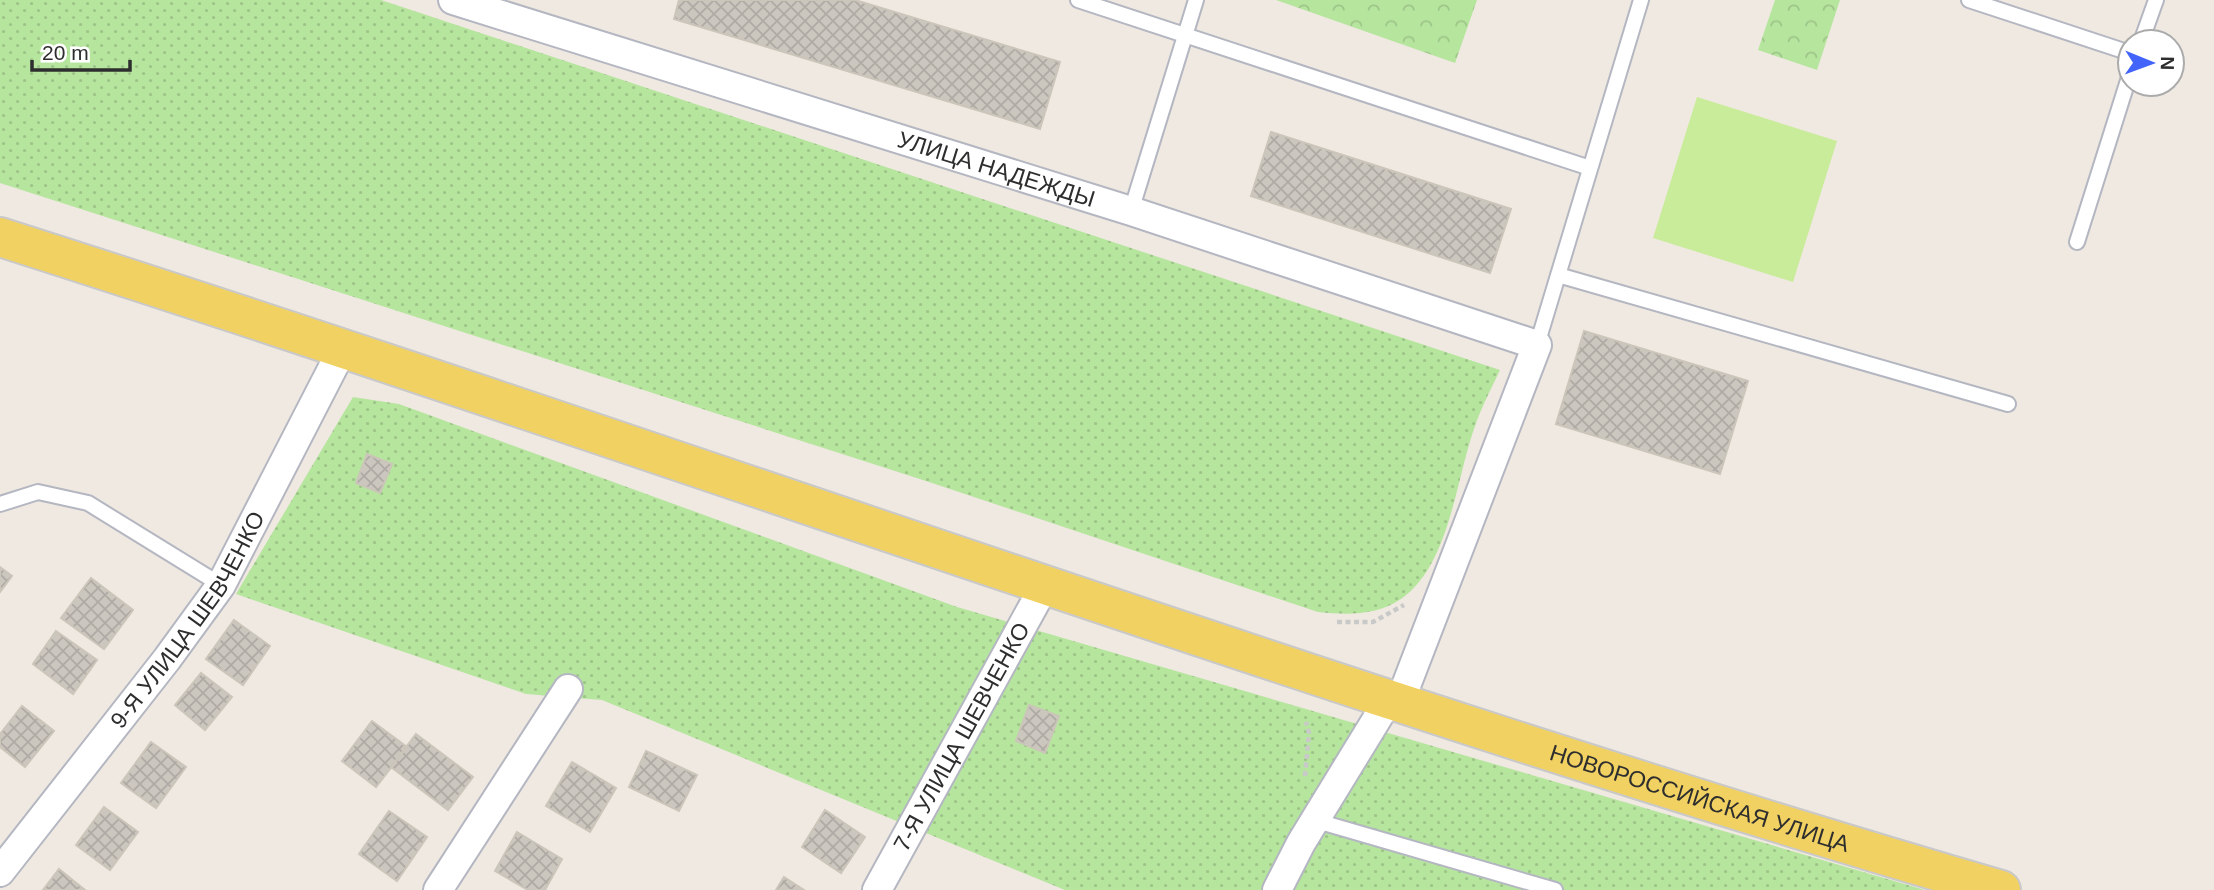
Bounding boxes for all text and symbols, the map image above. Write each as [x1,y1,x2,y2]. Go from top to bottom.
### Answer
scale bar [32,28,130,72]
north arrow [2116,28,2186,98]
text: 20 m [42,41,89,64]
text: N [2157,56,2178,70]
street label: УЛИЦА НАДЕЖДЫ [895,126,1098,212]
street label: 9-Я УЛИЦА ШЕВЧЕНКО [105,507,270,733]
street label: 7-Я УЛИЦА ШЕВЧЕНКО [888,618,1035,855]
street label: НОВОРОССИЙСКАЯ УЛИЦА [1547,739,1853,857]

